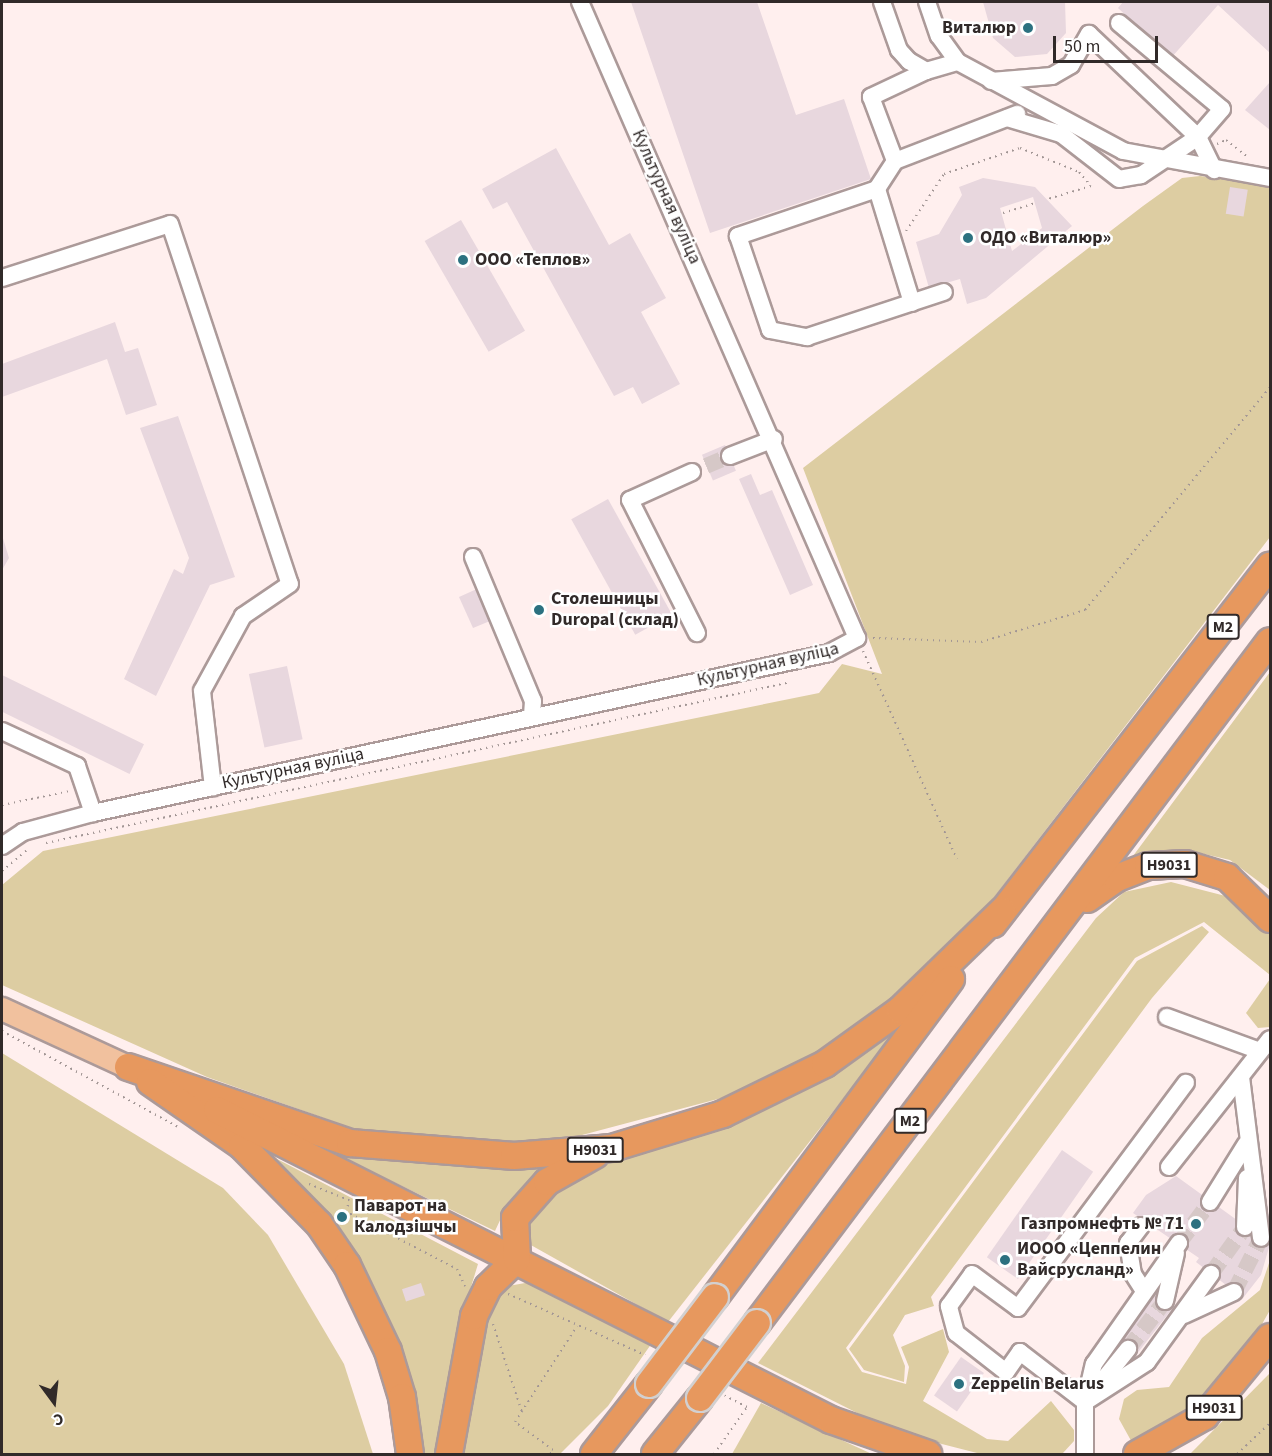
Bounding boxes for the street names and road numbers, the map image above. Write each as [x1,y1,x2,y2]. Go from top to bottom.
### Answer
street label: Культурная вуліца [627,127,705,267]
road number: М2 [1206,614,1240,640]
street label: Культурная вуліца [695,638,841,692]
street label: Культурная вуліца [220,743,366,795]
road number: Н9031 [1140,852,1198,878]
road number: М2 [894,1108,926,1134]
road number: Н9031 [566,1137,624,1163]
road number: Н9031 [1186,1395,1242,1421]

